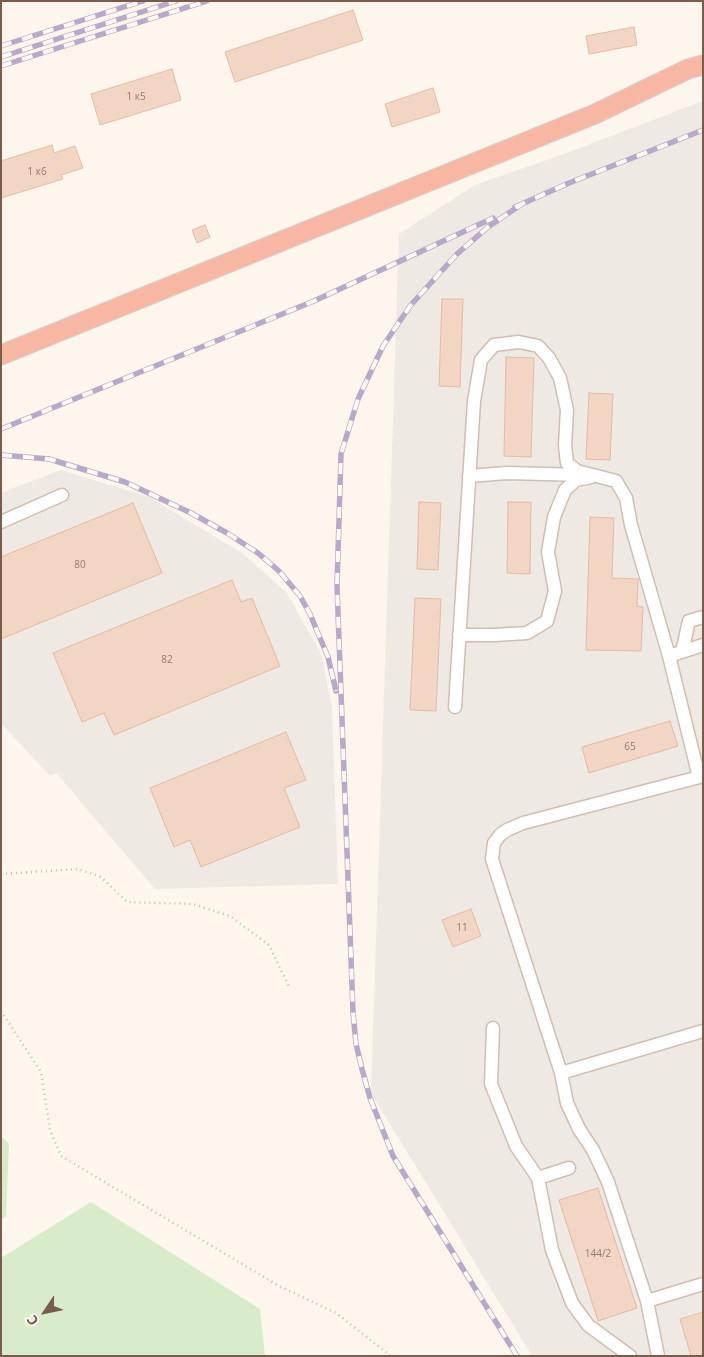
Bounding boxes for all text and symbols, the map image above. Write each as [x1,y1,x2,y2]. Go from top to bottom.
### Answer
house number: 1 к5 [126,91,146,103]
house number: 1 к6 [27,166,47,178]
house number: 80 [74,559,86,571]
house number: 82 [161,654,173,666]
house number: 65 [624,741,636,753]
house number: 11 [456,922,468,934]
house number: 144/2 [585,1248,611,1260]
north arrow [20,1287,70,1337]
text: С [22,1312,43,1330]

